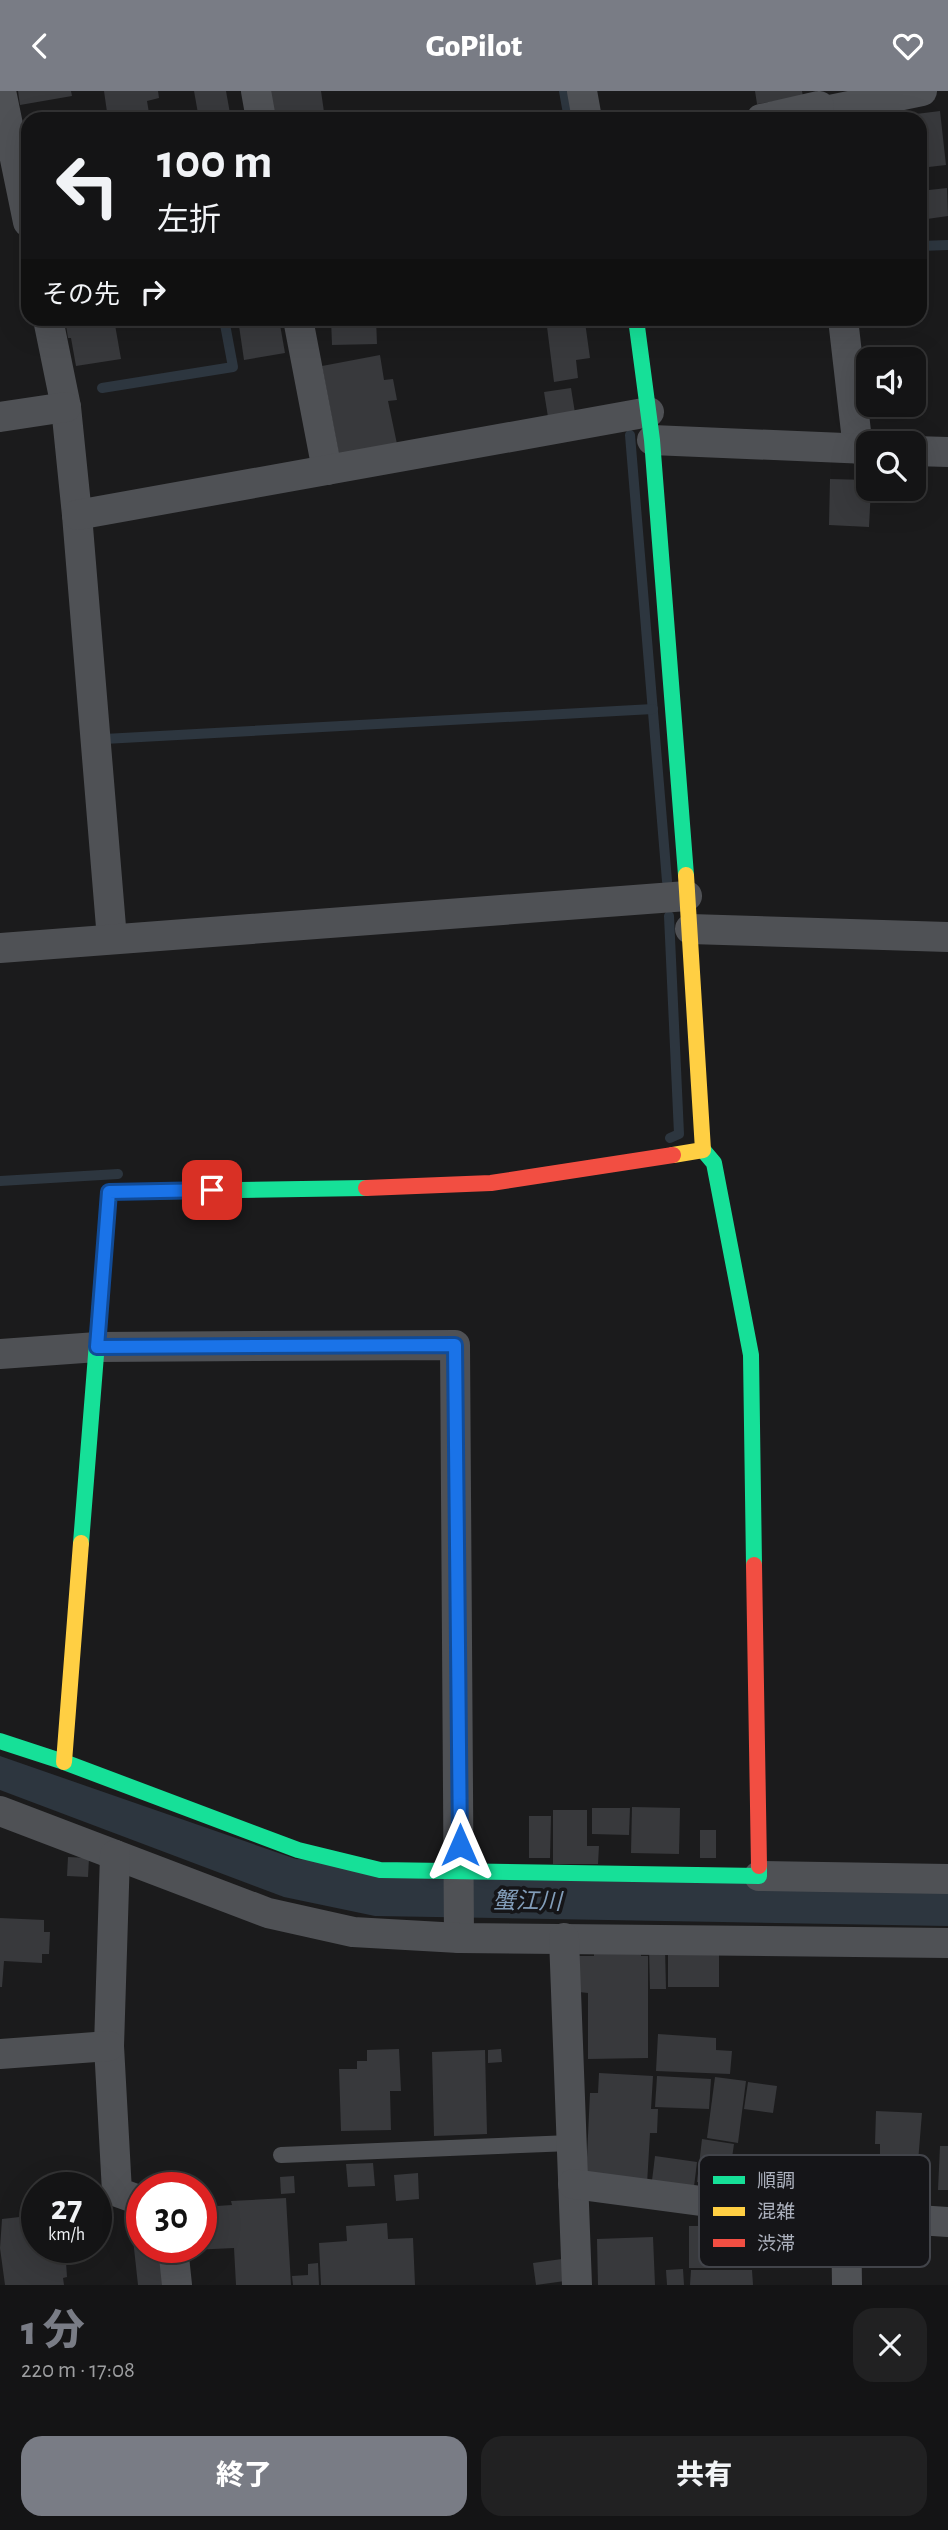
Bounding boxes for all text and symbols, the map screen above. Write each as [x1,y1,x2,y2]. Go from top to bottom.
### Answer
icon: back [21,27,59,65]
icon: heart [889,27,927,65]
text: GoPilot [426,30,522,62]
text: 100 m [157,138,273,187]
icon: left [42,140,133,231]
text: 左折 [157,204,221,236]
icon: right [134,273,172,311]
text: その先 [42,282,120,308]
map controls [856,347,926,501]
button: sound [856,347,926,417]
button: search [856,431,926,501]
pin [182,1160,242,1220]
icon: arrive [193,1171,231,1209]
position arrow [423,1808,497,1882]
water label: 蟹江川 [492,1888,565,1914]
legend [699,2155,930,2267]
text: 順調 [757,2171,795,2191]
speed limit sign: 30 [126,2172,217,2263]
text: 27 [51,2191,82,2226]
text: 混雑 [757,2201,795,2222]
text: km/h [48,2226,85,2244]
text: 渋滞 [757,2233,795,2254]
button: close [853,2308,927,2382]
text: 1 分 [21,2310,85,2352]
text: 220 m · 17:08 [21,2359,135,2382]
button: 終了 [21,2436,467,2516]
button: 共有 [481,2436,927,2516]

